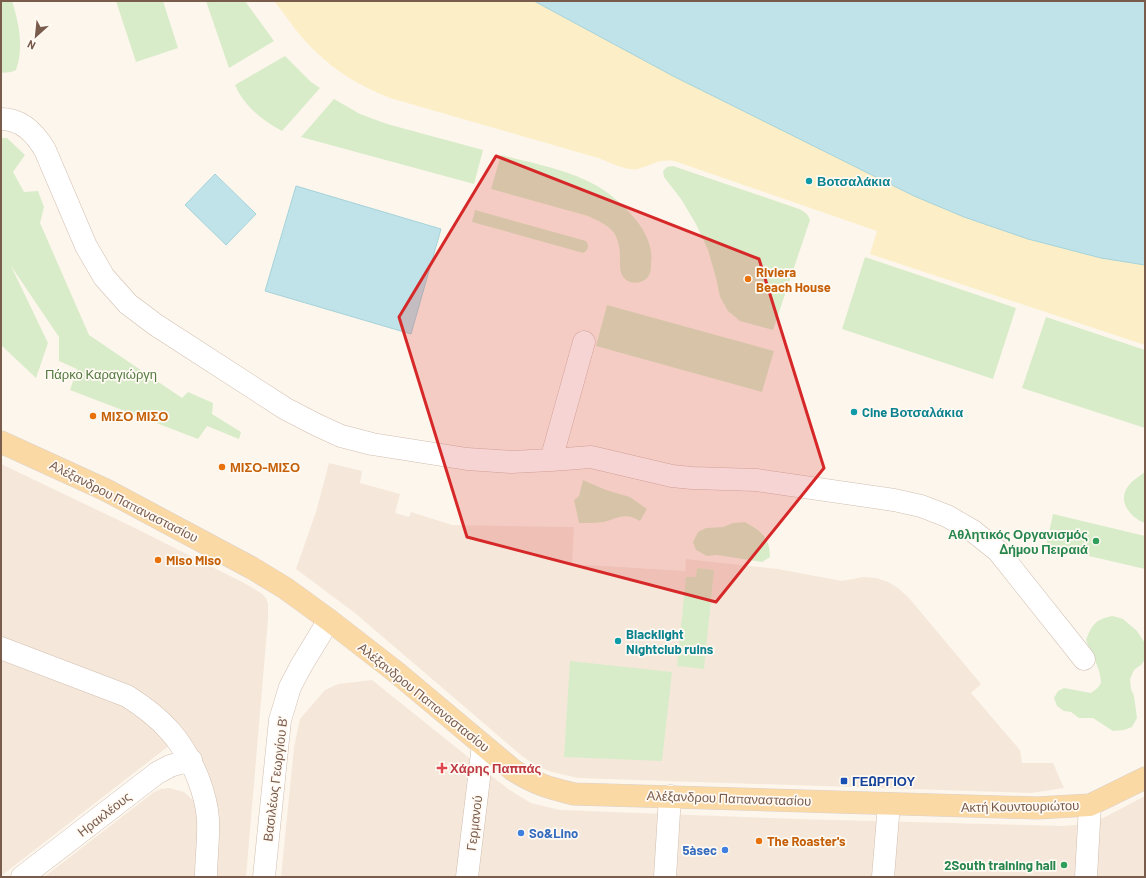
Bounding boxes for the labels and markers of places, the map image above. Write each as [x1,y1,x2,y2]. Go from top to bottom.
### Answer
place label: Βοτσαλάκια [817,173,890,189]
marker: Βοτσαλάκια [804,176,814,186]
place label: Riviera Beach House [756,264,831,295]
marker: Riviera Beach House [743,274,753,284]
place label: Cine Βοτσαλάκια [862,404,963,420]
marker: Cine Βοτσαλάκια [849,407,859,417]
place label: ΜΙΣΟ ΜΙΣΟ [101,408,168,424]
marker: ΜΙΣΟ ΜΙΣΟ [88,411,98,421]
place label: ΜΙΣΟ-ΜΙΣΟ [230,459,300,475]
marker: ΜΙΣΟ-ΜΙΣΟ [217,462,227,472]
place label: Αθλητικός Οργανισμός Δήμου Πειραιά [948,526,1088,557]
marker: Αθλητικός Οργανισμός Δήμου Πειραιά [1091,536,1101,546]
place label: Miso Miso [166,552,221,568]
marker: Miso Miso [153,555,163,565]
place label: Blacklight Nightclub ruins [626,626,714,657]
marker: Blacklight Nightclub ruins [613,636,623,646]
place label: Χάρης Παππάς [450,760,542,776]
marker: Χάρης Παππάς [437,763,447,773]
place label: ΓΕΩΡΓΙΟΥ [852,773,916,789]
marker: ΓΕΩΡΓΙΟΥ [839,776,849,786]
place label: So&Lino [529,825,578,841]
marker: So&Lino [516,828,526,838]
place label: The Roaster's [767,833,846,849]
marker: The Roaster's [754,836,764,846]
place label: 5àsec [683,842,717,858]
marker: 5àsec [720,845,730,855]
place label: 2South training hall [944,857,1056,873]
marker: 2South training hall [1059,860,1069,870]

